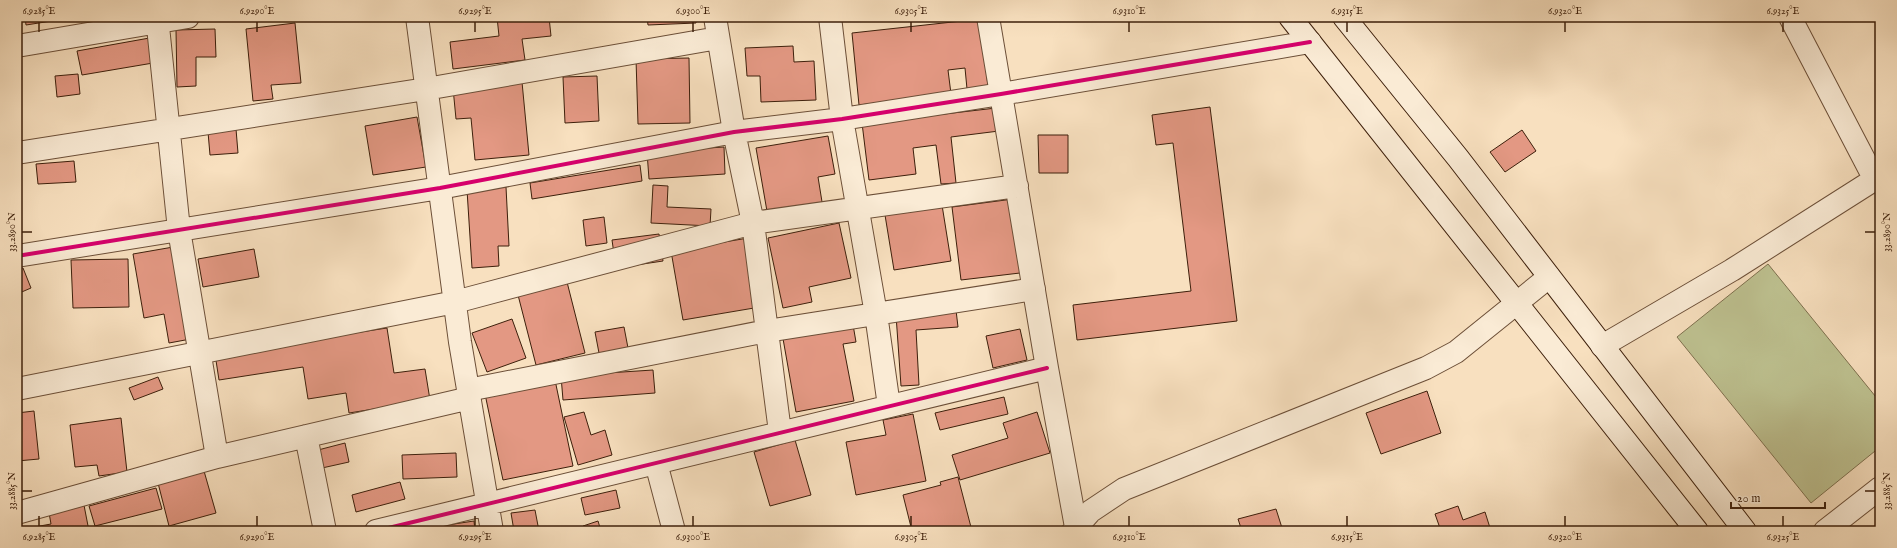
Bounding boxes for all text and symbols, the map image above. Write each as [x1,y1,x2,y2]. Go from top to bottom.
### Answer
text: 6.9285°E [22,5,56,18]
text: 6.9290°E [240,5,274,18]
text: 6.9295°E [458,5,492,18]
text: 6.9300°E [676,5,710,18]
text: 6.9305°E [894,5,928,18]
text: 6.9310°E [1112,5,1146,18]
text: 6.9315°E [1331,5,1363,18]
text: 6.9320°E [1548,5,1582,18]
text: 6.9325°E [1767,5,1799,18]
text: 33.2890°N [6,212,19,252]
text: 33.2890°N [1881,212,1894,252]
text: 33.2885°N [6,472,19,510]
text: 33.2885°N [1881,472,1894,510]
scale bar [1731,484,1825,510]
text: 20 m [1737,491,1760,506]
text: 6.9285°E [22,531,56,544]
text: 6.9290°E [240,531,274,544]
text: 6.9295°E [458,531,492,544]
text: 6.9300°E [676,531,710,544]
text: 6.9305°E [894,531,928,544]
text: 6.9310°E [1112,531,1146,544]
text: 6.9315°E [1331,531,1363,544]
text: 6.9320°E [1548,531,1582,544]
text: 6.9325°E [1767,531,1799,544]

